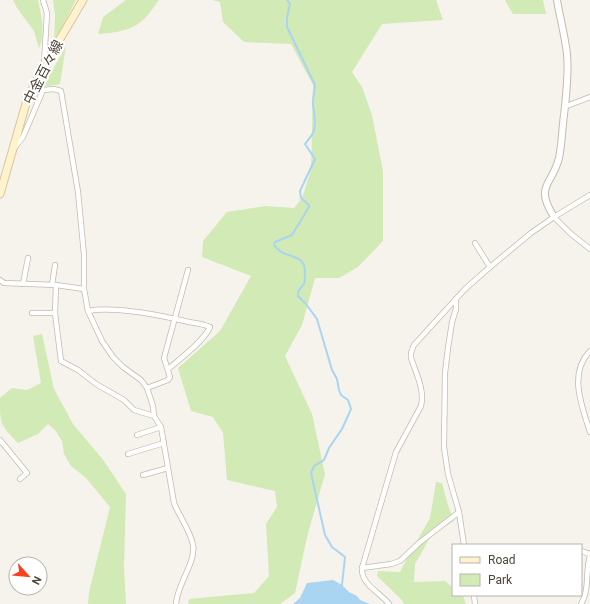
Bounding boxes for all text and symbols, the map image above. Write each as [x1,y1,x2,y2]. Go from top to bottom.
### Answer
street label: 中金百々線 [20,37,66,107]
legend [452,544,582,596]
text: Road [488,553,516,567]
north arrow [8,556,48,596]
text: Park [488,573,513,587]
text: N [29,574,44,587]

